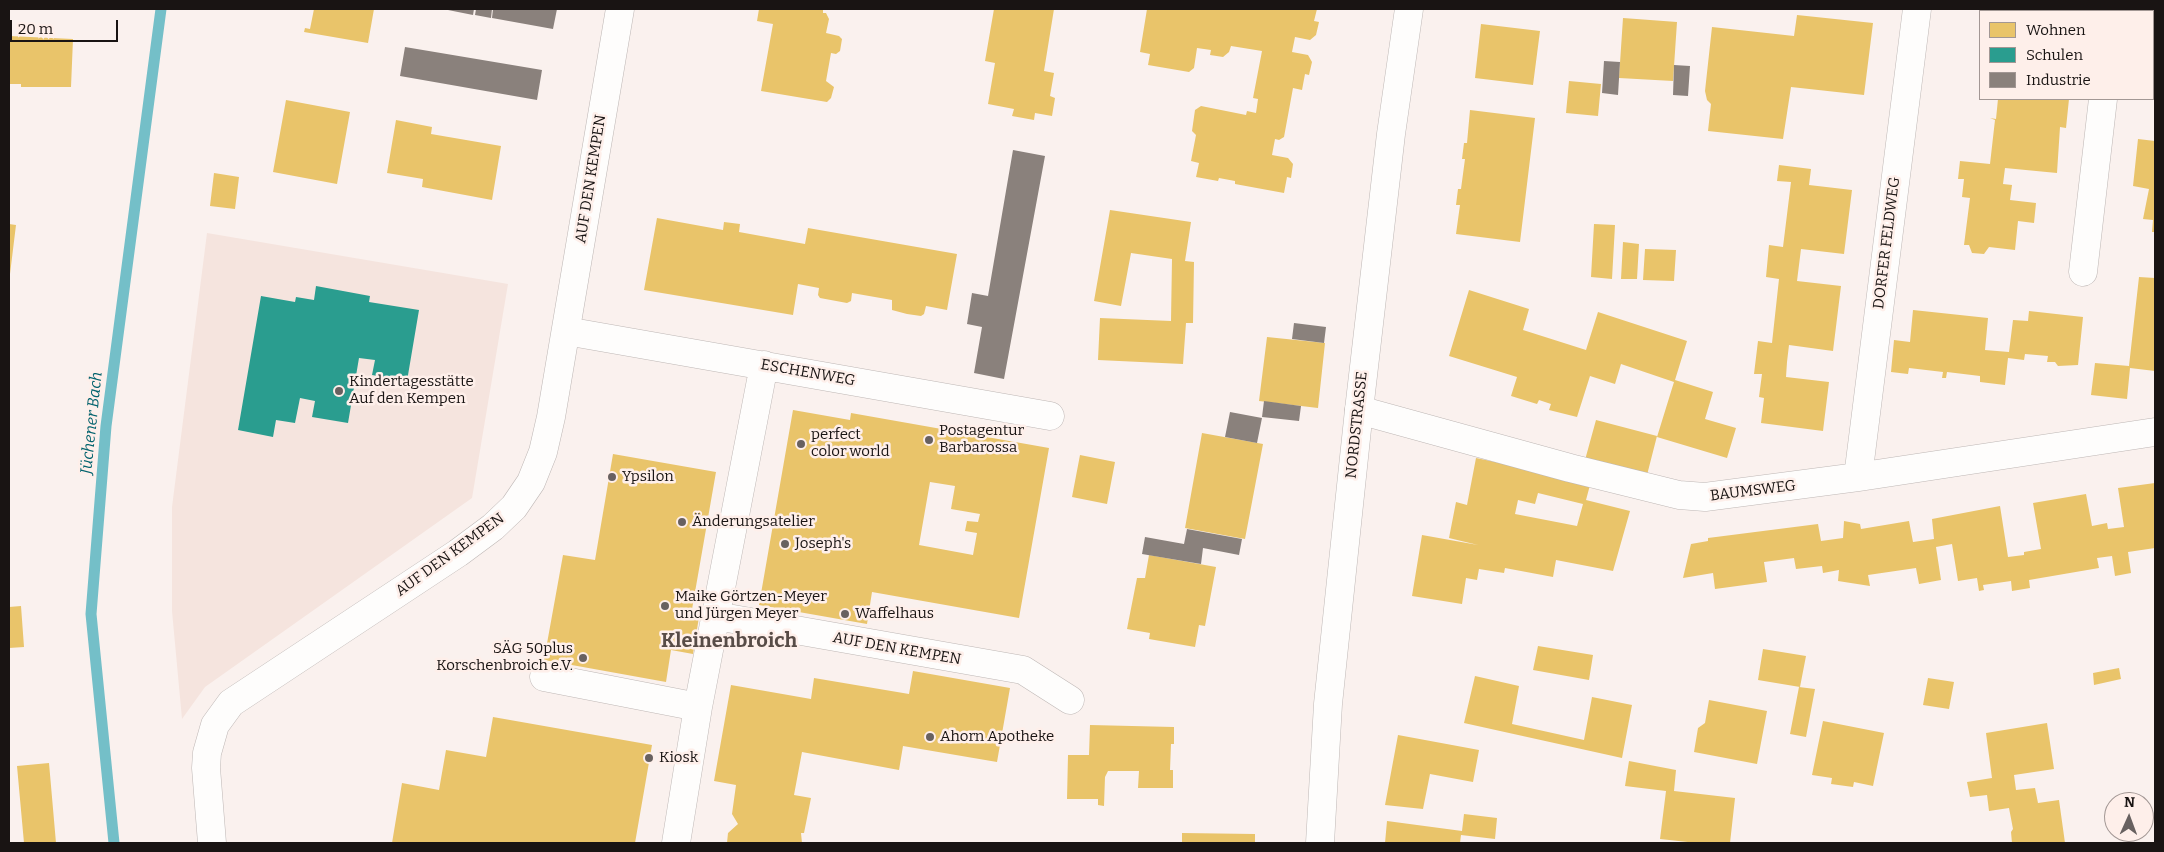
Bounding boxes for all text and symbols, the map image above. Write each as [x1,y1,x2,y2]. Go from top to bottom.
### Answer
scale bar [12,10,120,42]
legend [1979,10,2154,100]
text: 20 m [18,20,53,38]
text: Wohnen [2026,21,2085,39]
text: Schulen [2026,46,2083,64]
text: Industrie [2026,71,2091,89]
street label: AUF DEN KEMPEN [572,113,610,245]
street label: DORFER FELDWEG [1870,176,1904,310]
street label: ESCHENWEG [759,356,857,390]
water label: Jüchener Bach [77,371,107,475]
street label: NORDSTRASSE [1342,371,1372,479]
place label: Kindertagesstätte Auf den Kempen [349,373,474,408]
marker: Kindertagesstätte Auf den Kempen [333,385,345,397]
place label: Postagentur Barbarossa [939,422,1024,457]
place label: perfect color world [811,426,890,461]
marker: Postagentur Barbarossa [923,434,935,446]
marker: perfect color world [795,438,807,450]
place label: Ypsilon [622,468,674,486]
marker: Ypsilon [606,471,618,483]
street label: BAUMSWEG [1709,477,1797,505]
street label: AUF DEN KEMPEN [392,510,508,600]
place label: Änderungsatelier [692,513,815,531]
marker: Änderungsatelier [676,516,688,528]
place label: Joseph's [795,535,851,553]
marker: Joseph's [779,538,791,550]
place label: Maike Görtzen-Meyer und Jürgen Meyer [675,588,827,623]
marker: Maike Görtzen-Meyer und Jürgen Meyer [659,600,671,612]
place label: Waffelhaus [855,605,934,623]
marker: Waffelhaus [839,608,851,620]
district label: Kleinenbroich [661,629,797,653]
street label: AUF DEN KEMPEN [831,629,963,669]
place label: SÄG 50plus Korschenbroich e.V. [436,640,573,675]
marker: SÄG 50plus Korschenbroich e.V. [577,652,589,664]
place label: Ahorn Apotheke [940,728,1054,746]
marker: Ahorn Apotheke [924,731,936,743]
place label: Kiosk [659,749,698,767]
marker: Kiosk [643,752,655,764]
north arrow [2104,792,2154,842]
text: N [2124,794,2135,811]

